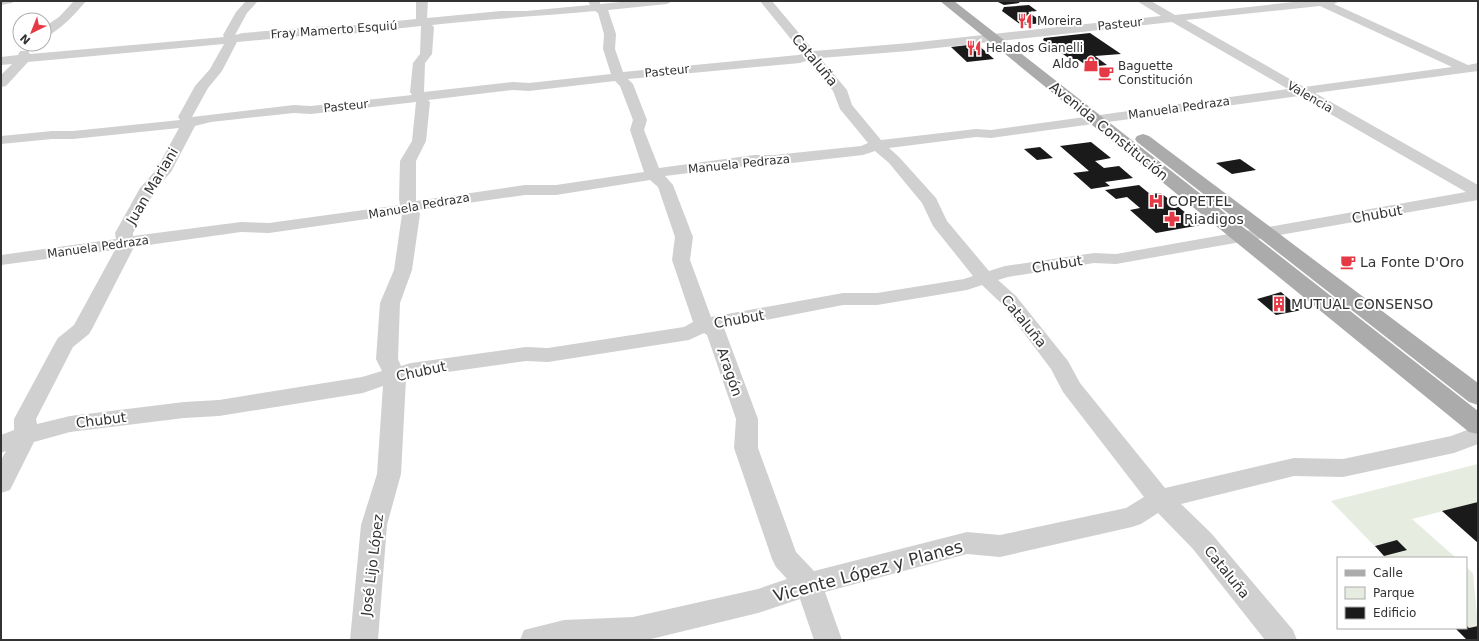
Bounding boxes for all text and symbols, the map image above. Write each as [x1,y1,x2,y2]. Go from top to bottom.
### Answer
north arrow [12,12,52,52]
restaurant icon: Moreira [1016,12,1034,30]
place label: Moreira [1037,14,1082,28]
street label: Pasteur [1097,15,1143,33]
street label: Fray Mamerto Esquiú [270,19,398,41]
text: N [18,31,33,47]
street label: Cataluña [789,31,841,89]
restaurant icon: Helados Gianelli [965,39,983,57]
place label: Helados Gianelli [986,41,1083,55]
shop icon: Aldo [1082,55,1100,73]
place label: Aldo [1052,57,1079,71]
place label: Baguette Constitución [1118,59,1193,87]
street label: Pasteur [644,62,690,80]
cafe icon: Baguette Constitución [1097,64,1115,82]
street label: Avenida Constitución [1047,78,1171,184]
street label: Valencia [1285,78,1335,116]
street label: Manuela Pedraza [1127,94,1231,122]
street label: Pasteur [323,97,369,115]
street label: Juan Mariani [122,145,181,228]
street label: Manuela Pedraza [687,152,791,176]
street label: Manuela Pedraza [367,190,471,222]
hospital icon: COPETEL [1147,192,1165,210]
place label: COPETEL [1168,193,1231,209]
street label: Chubut [1351,202,1404,226]
pharmacy icon: Riadigos [1163,210,1181,228]
place label: Riadigos [1184,211,1244,227]
street label: Manuela Pedraza [46,233,150,261]
street label: Chubut [1031,252,1084,276]
cafe icon: La Fonte D'Oro [1339,253,1357,271]
place label: La Fonte D'Oro [1360,254,1464,270]
street label: Cataluña [998,292,1050,350]
building icon: MUTUAL CONSENSO [1270,295,1288,313]
place label: MUTUAL CONSENSO [1291,296,1433,312]
street label: Chubut [713,307,766,331]
street label: Aragón [714,346,746,398]
street label: Chubut [395,358,448,384]
street label: Chubut [75,409,128,431]
street label: José Lijo López [358,513,386,618]
street label: Vicente López y Planes [771,536,965,606]
street label: Cataluña [1201,543,1253,601]
legend [1337,557,1467,629]
text: Calle [1373,566,1403,580]
text: Parque [1373,586,1414,600]
text: Edificio [1373,606,1416,620]

